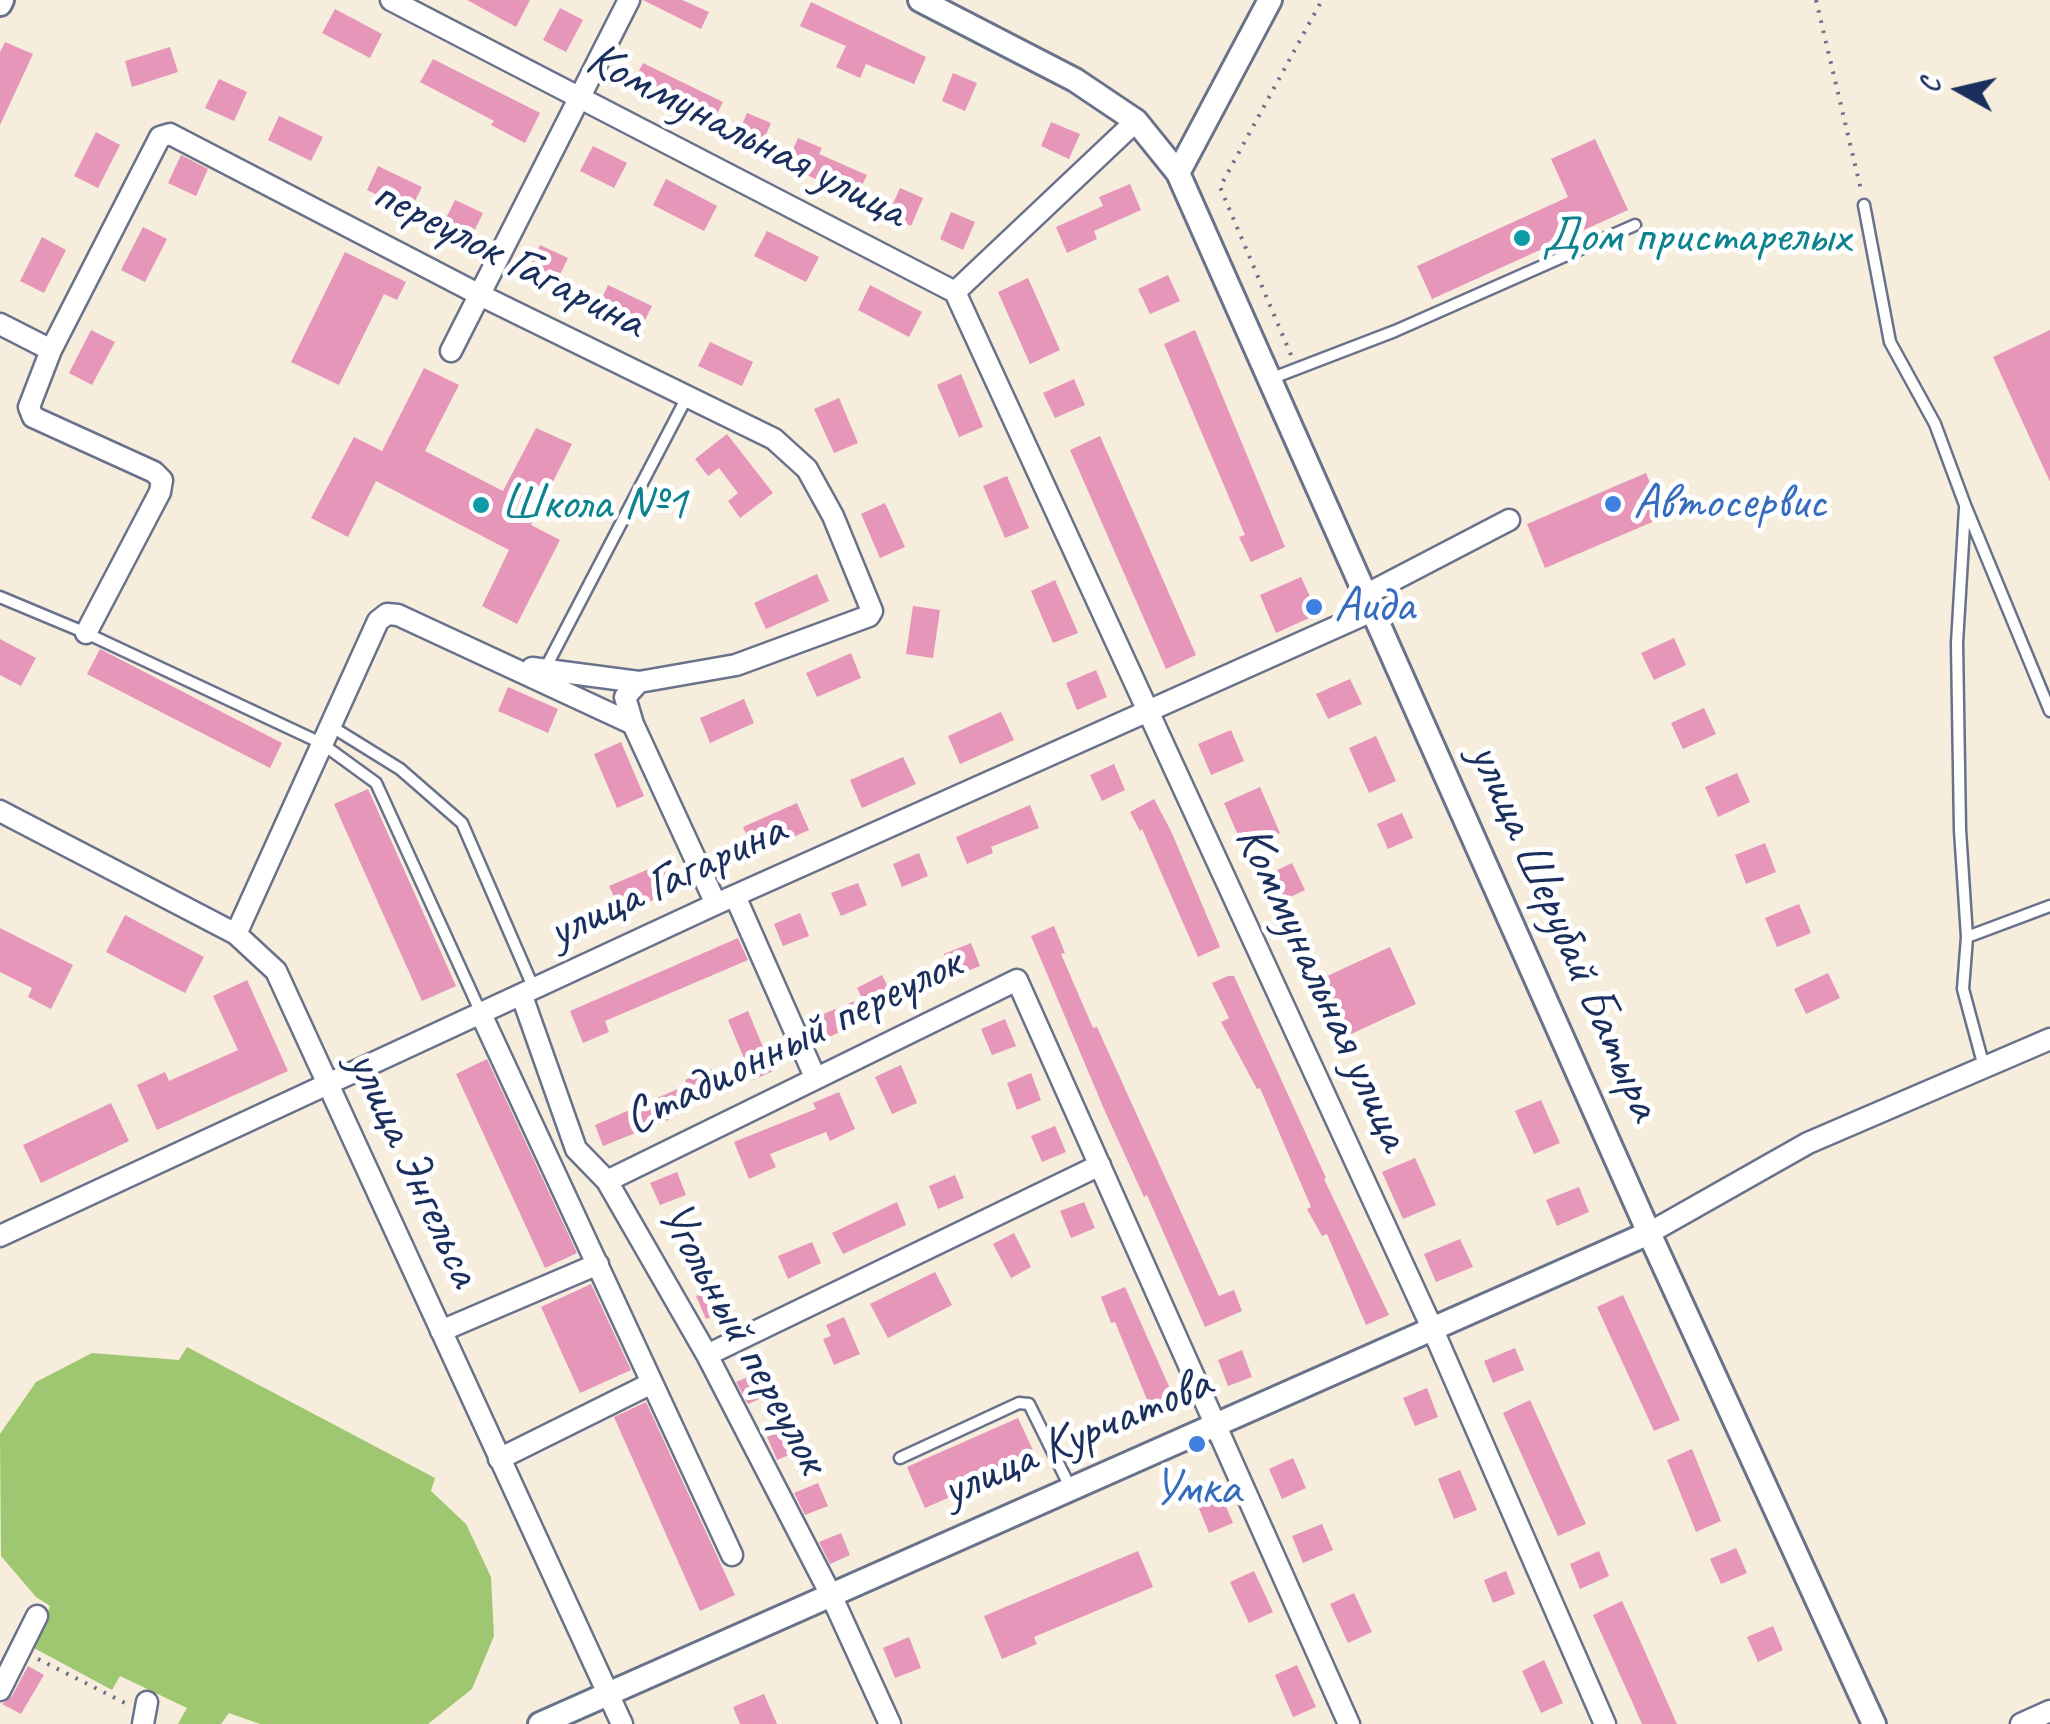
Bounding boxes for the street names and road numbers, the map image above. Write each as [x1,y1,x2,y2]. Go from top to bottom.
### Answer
street label: Коммунальная улица [576,30,916,242]
street label: переулок Гагарина [362,165,654,353]
street label: улица Шерубай Батыра [1454,734,1674,1130]
street label: улица Гагарина [539,801,795,963]
street label: Коммунальная улица [1221,816,1423,1160]
street label: Стадионный переулок [614,934,972,1150]
street label: улица Энгельса [332,1042,494,1296]
street label: Угольный переулок [643,1192,841,1484]
street label: улица Курчатова [933,1354,1221,1522]

